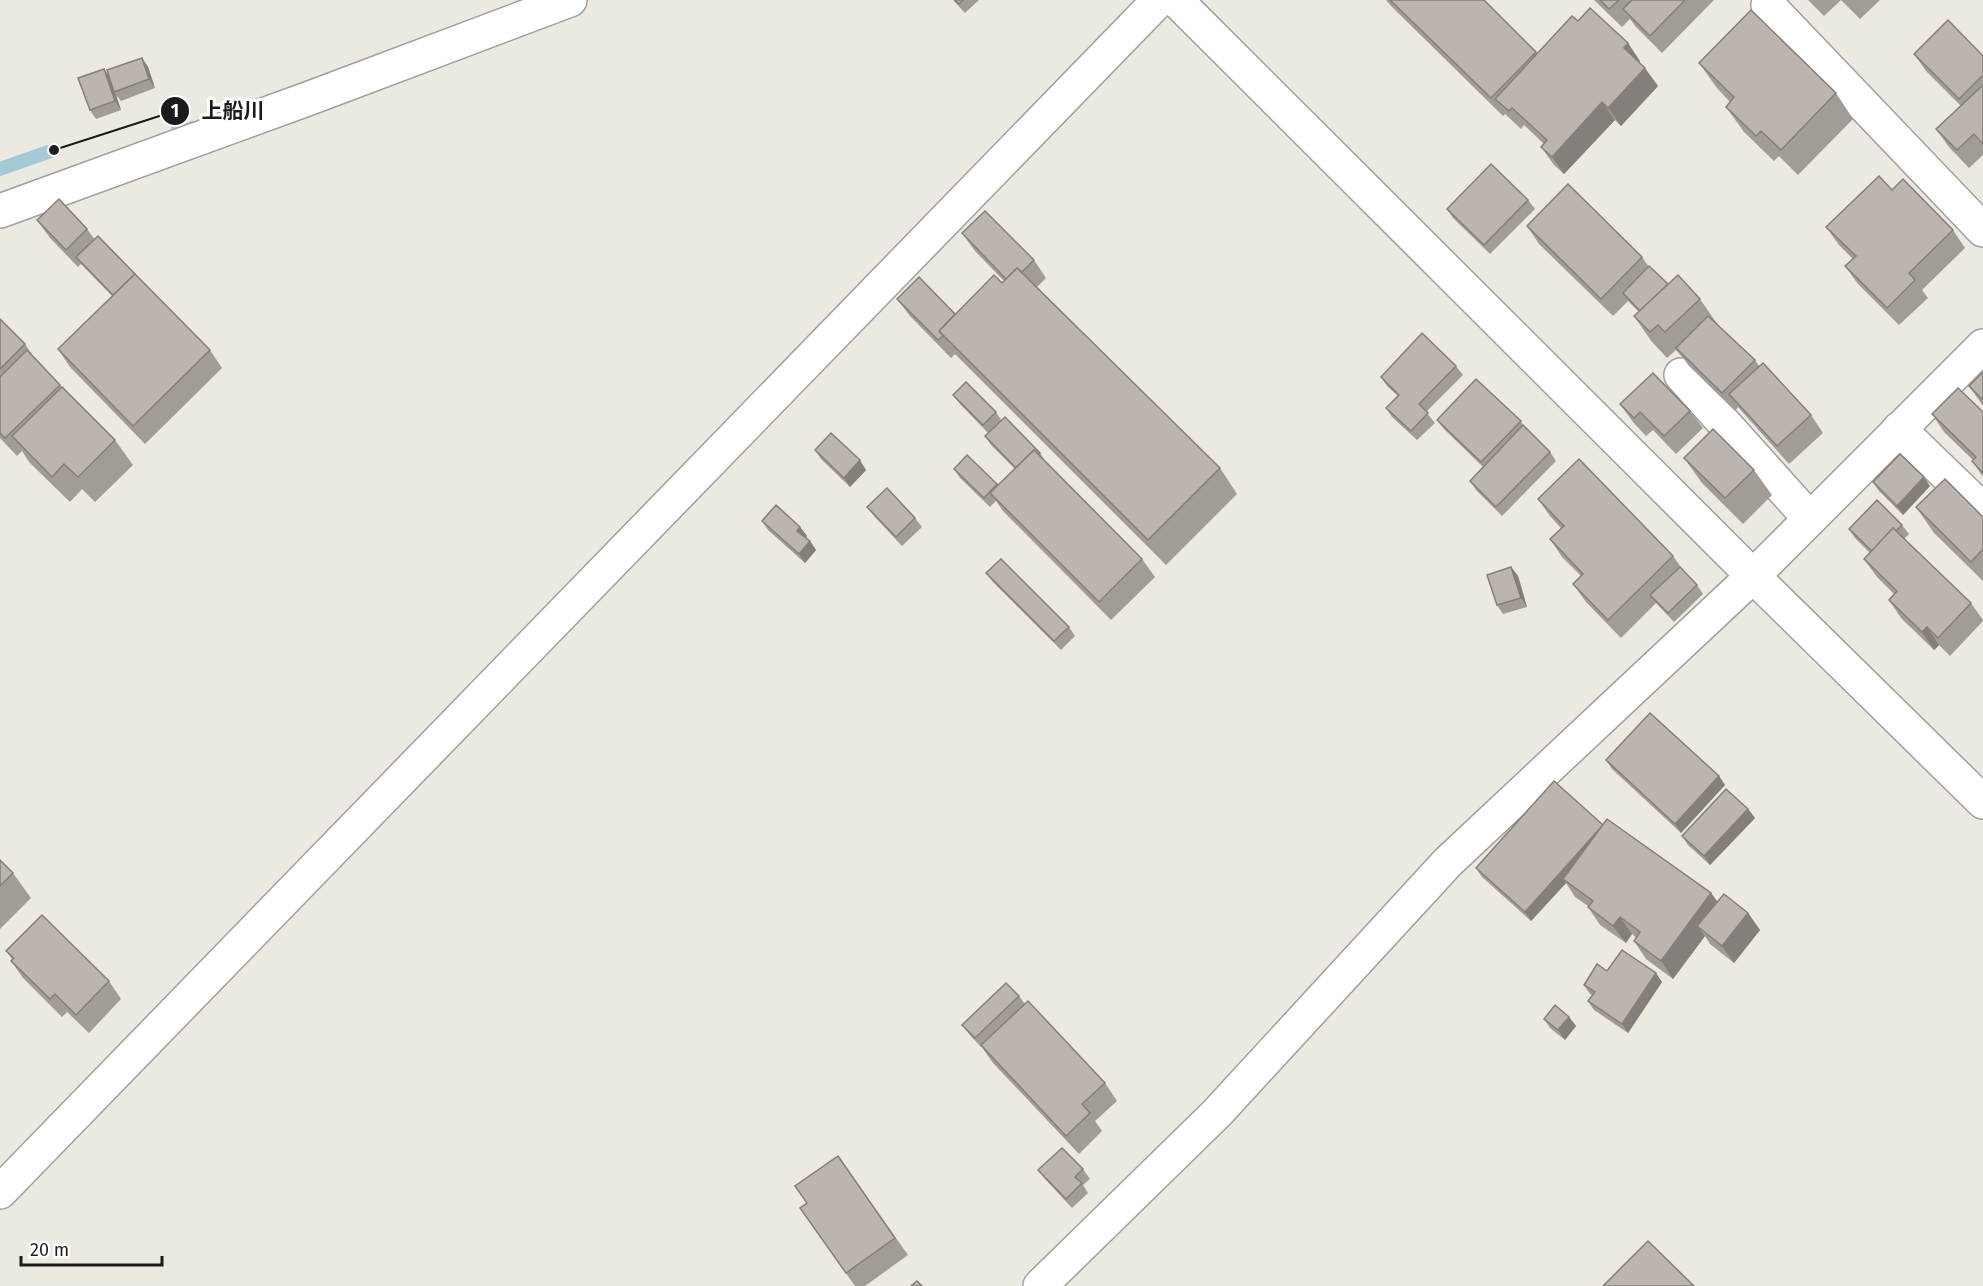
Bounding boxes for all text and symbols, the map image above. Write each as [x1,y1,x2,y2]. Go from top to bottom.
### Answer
callout: 上船川 [160,91,277,130]
text: 上船川 [202,98,265,124]
text: 1 [171,100,179,122]
scale bar [21,1229,162,1267]
text: 20 m [30,1239,69,1261]

